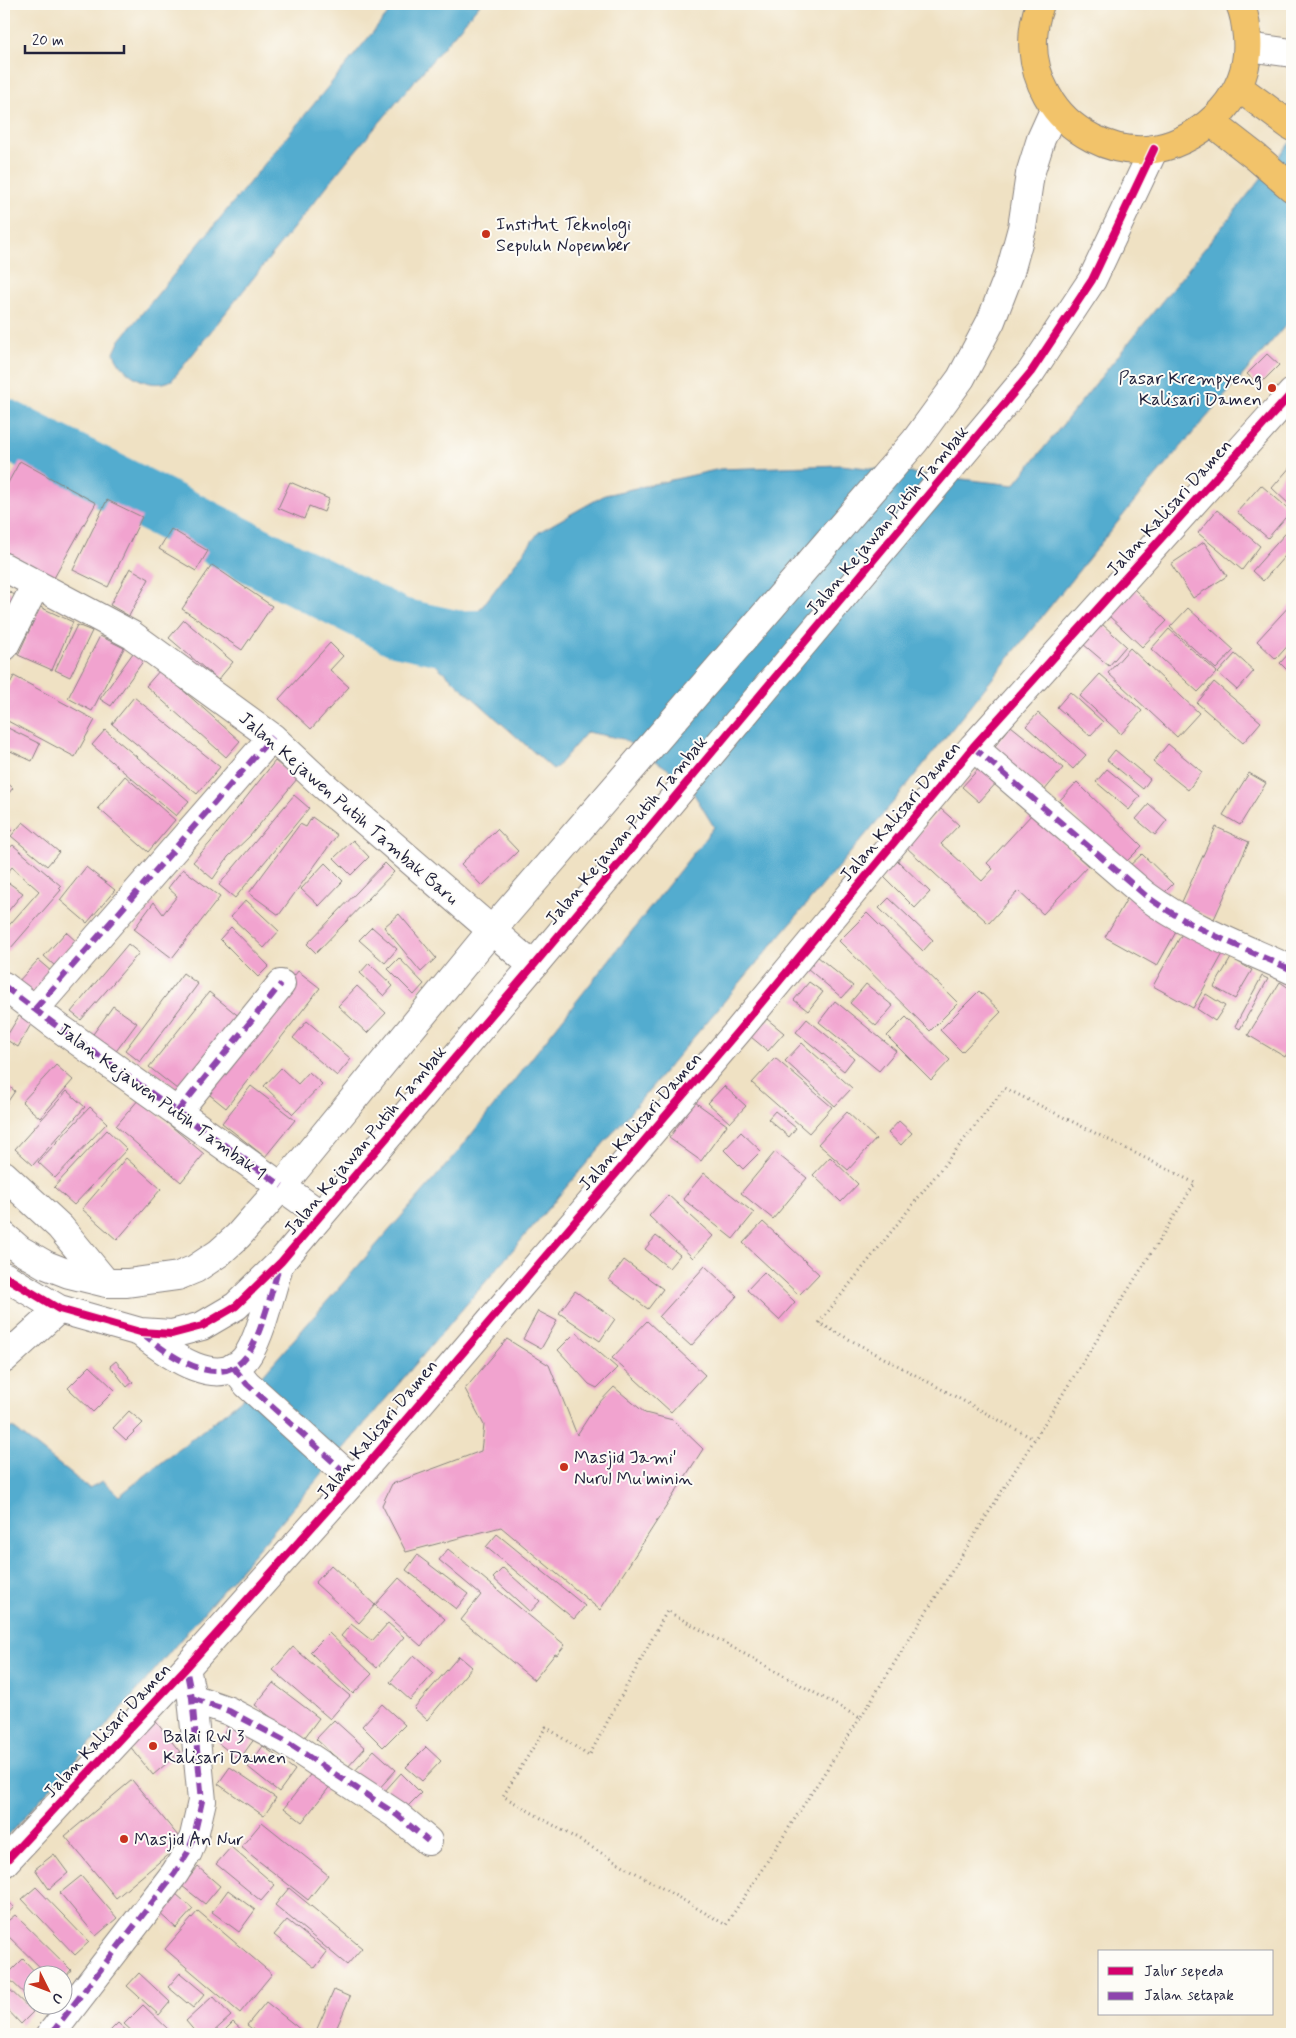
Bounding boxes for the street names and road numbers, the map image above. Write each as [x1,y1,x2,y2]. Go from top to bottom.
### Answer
street label: Jalan Kejawan Putih Tambak [801,421,974,621]
street label: Jalan Kalisari Damen [1102,434,1238,581]
street label: Jalan Kejawen Putih Tambak Baru [233,707,463,911]
street label: Jalan Kejawan Putih Tambak [540,731,713,931]
street label: Jalan Kalisari Damen [835,736,967,887]
street label: Jalan Kejawen Putih Tambak 1 [52,1018,271,1186]
street label: Jalan Kejawan Putih Tambak [279,1041,452,1241]
street label: Jalan Kalisari Damen [574,1047,708,1196]
street label: Jalan Kalisari Damen [312,1354,444,1505]
street label: Jalan Kalisari Damen [39,1658,177,1803]

